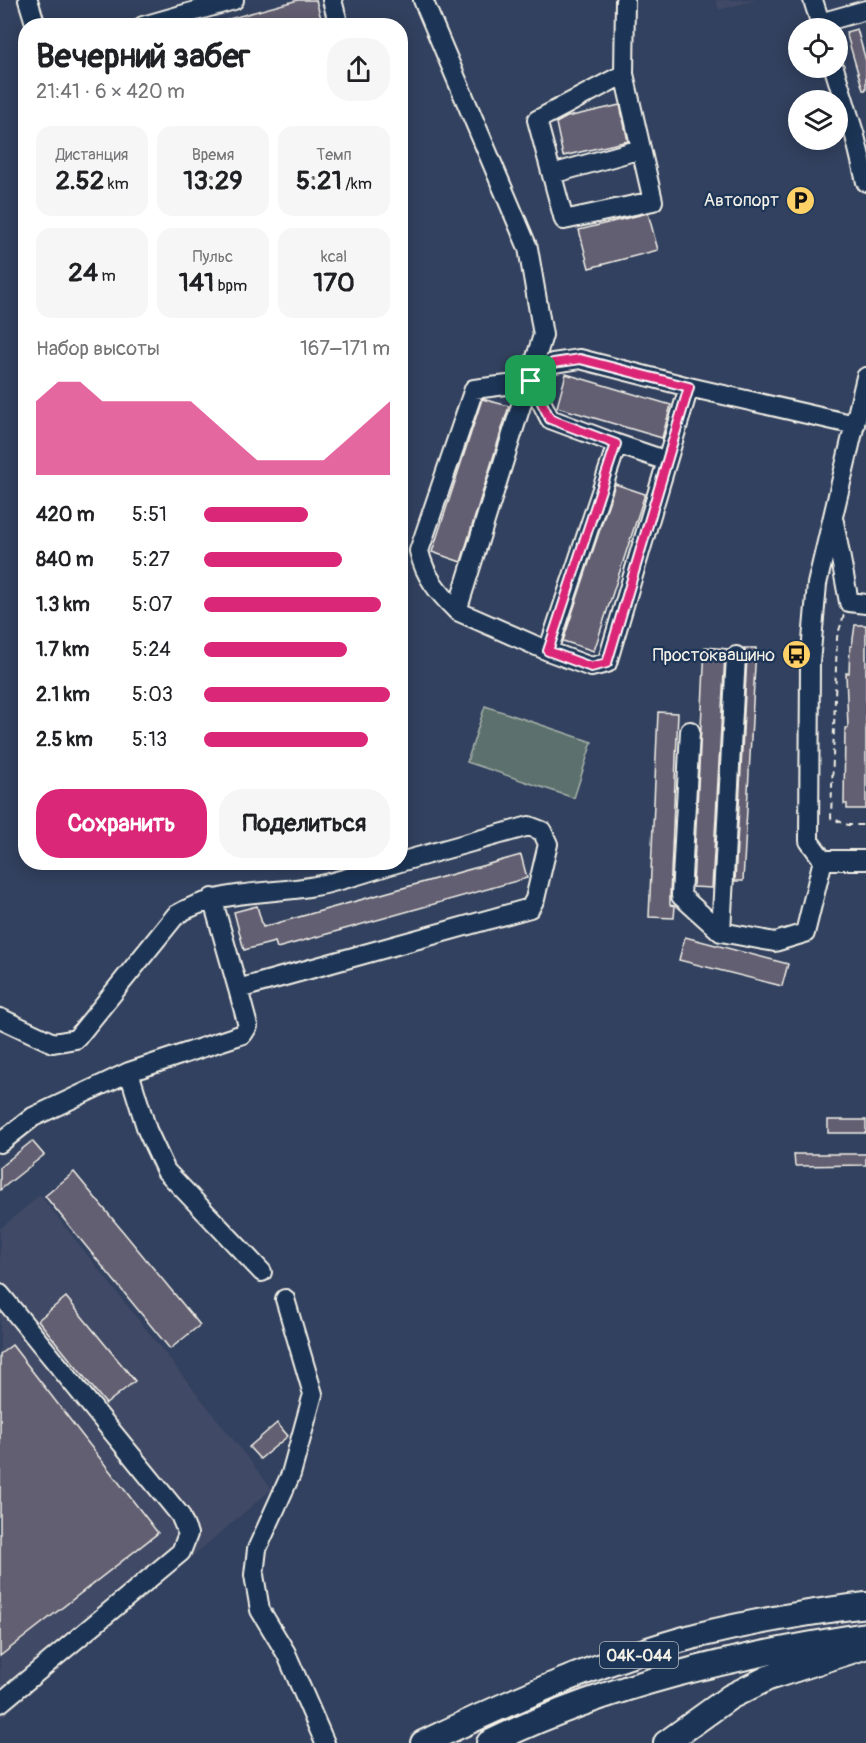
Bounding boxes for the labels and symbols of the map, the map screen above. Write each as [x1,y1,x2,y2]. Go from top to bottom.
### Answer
parking icon: Автопорт [784,184,816,216]
place label: Автопорт [703,189,779,212]
pin [505,355,556,406]
bus stop icon: Простоквашино [780,639,812,671]
place label: Простоквашино [653,644,775,667]
road number: 04К-044 [600,1642,678,1668]

